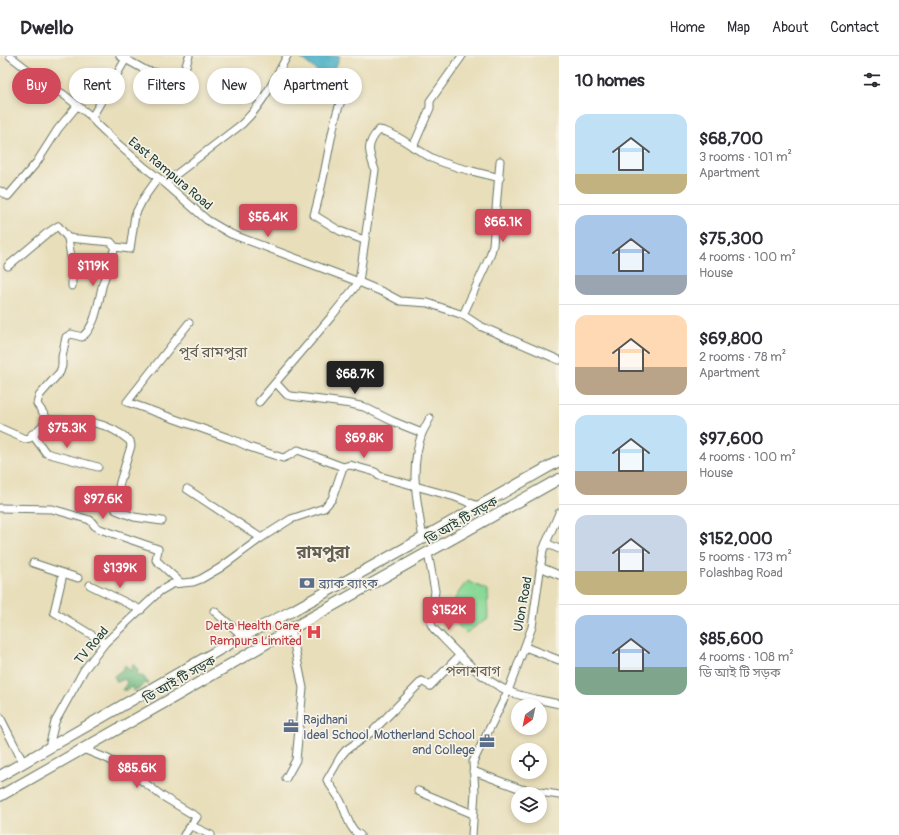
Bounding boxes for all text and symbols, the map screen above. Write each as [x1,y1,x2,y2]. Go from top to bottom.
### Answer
text: Dwello [20,16,73,40]
text: Home [670,19,705,36]
text: Map [727,19,750,36]
text: About [772,19,808,36]
text: Contact [830,19,879,36]
chip: Buy [12,68,61,104]
chip: Rent [69,68,125,104]
chip: Filters [133,68,199,104]
chip: New [207,68,261,104]
chip: Apartment [269,68,362,104]
icon: filters [861,69,883,91]
text: 10 homes [575,70,645,91]
text: $68,700 [699,128,763,149]
icon: home [607,130,655,178]
street label: East Rampura Road [125,134,216,214]
text: 3 rooms · 101 m² [699,149,792,165]
text: Apartment [699,165,760,181]
pin: $56.4K [235,204,301,238]
text: $56.4K [248,209,288,225]
pin: $66.1K [470,209,536,243]
text: $66.1K [484,214,522,230]
text: $75,300 [699,228,763,249]
icon: home [607,231,655,279]
text: 4 rooms · 100 m² [699,249,796,265]
pin: $119K [65,253,121,287]
text: $119K [77,258,109,274]
text: House [699,265,733,281]
text: $69,800 [699,328,763,349]
icon: home [607,331,655,379]
district label: পূর্ব রামপুরা [179,343,248,362]
text: 2 rooms · 78 m² [699,349,786,365]
pin: $68.7K [322,361,388,395]
text: Apartment [699,365,760,381]
text: $68.7K [336,366,374,382]
pin: $75.3K [34,415,100,449]
text: $75.3K [48,420,86,436]
pin: $69.8K [331,425,397,459]
text: $97,600 [699,428,763,449]
text: $69.8K [345,430,383,446]
icon: home [607,431,655,479]
text: 4 rooms · 100 m² [699,449,796,465]
text: House [699,465,733,481]
pin: $97.6K [70,486,136,520]
text: $97.6K [84,491,122,507]
street label: ডি আই টি সড়ক [421,493,501,549]
text: $152,000 [699,528,773,549]
icon: home [607,531,655,579]
district label: রামপুরা [295,542,350,563]
text: 5 rooms · 173 m² [699,549,792,565]
pin: $139K [92,555,148,589]
text: $139K [103,560,137,576]
text: Polashbag Road [699,565,783,581]
bank icon: ব্র্যাক ব্যাংক [298,574,316,592]
street label: Ulon Road [510,575,536,633]
place label: ব্র্যাক ব্যাংক [318,576,378,592]
pin: $152K [421,597,477,631]
text: $152K [432,602,466,618]
place label: Delta Health Care, Rampura Limited [205,618,302,649]
street label: TV Road [71,623,112,668]
hospital icon: Delta Health Care, Rampura Limited [305,623,323,641]
text: $85,600 [699,628,763,649]
icon: home [607,631,655,679]
text: 4 rooms · 108 m² [699,649,794,665]
street label: ডি আই টি সড়ক [139,652,219,708]
district label: পলাশবাগ [446,663,501,680]
text: ডি আই টি সড়ক [699,665,781,681]
north arrow [511,699,547,735]
map controls [511,699,547,823]
place label: Rajdhani Ideal School [303,712,369,743]
office icon: Rajdhani Ideal School [282,717,300,735]
place label: Motherland School and College [374,727,476,758]
office icon: Motherland School and College [478,732,496,750]
button: locate [511,743,547,779]
pin: $85.6K [104,755,170,789]
text: $85.6K [118,760,156,776]
button: layers [511,787,547,823]

